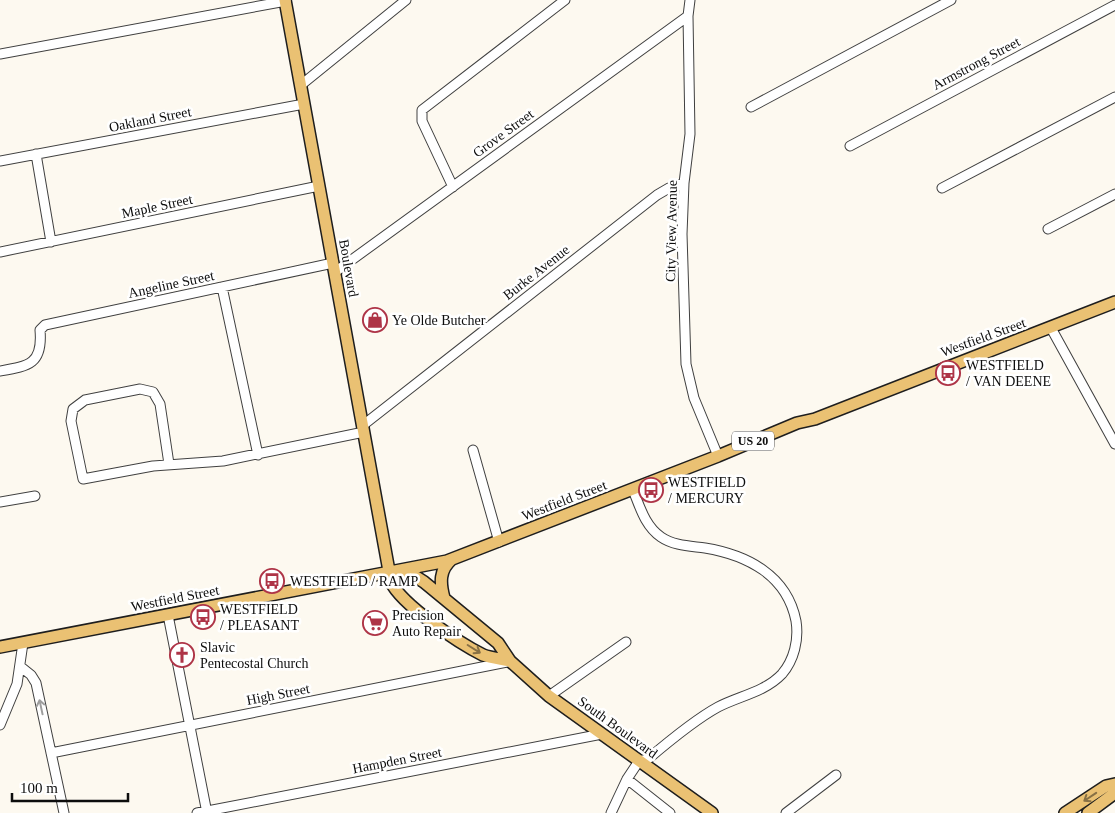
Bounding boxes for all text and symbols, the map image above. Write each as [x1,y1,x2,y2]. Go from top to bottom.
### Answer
street label: Armstrong Street [930,34,1023,93]
street label: Oakland Street [108,104,193,135]
street label: Grove Street [470,106,537,160]
street label: City View Avenue [663,180,680,282]
street label: Maple Street [120,192,194,221]
street label: Boulevard [336,238,361,298]
street label: Burke Avenue [500,242,572,303]
street label: Angeline Street [127,268,216,301]
shop icon: Ye Olde Butcher [362,307,388,333]
place label: Ye Olde Butcher [392,313,486,328]
street label: Westfield Street [939,315,1028,360]
place label: WESTFIELD / VAN DEENE [966,358,1051,389]
bus stop icon: WESTFIELD / VAN DEENE [935,360,961,386]
road number: US 20 [732,432,774,451]
place label: WESTFIELD / MERCURY [668,475,746,506]
street label: Westfield Street [520,477,609,524]
bus stop icon: WESTFIELD / MERCURY [638,477,664,503]
bus stop icon: WESTFIELD / RAMP [259,568,285,594]
place label: WESTFIELD / RAMP [290,574,419,589]
street label: Westfield Street [130,583,221,614]
place label: WESTFIELD / PLEASANT [220,602,299,633]
bus stop icon: WESTFIELD / PLEASANT [190,604,216,630]
place label: Precision Auto Repair [392,608,461,639]
supermarket icon: Precision Auto Repair [362,610,388,636]
place label: Slavic Pentecostal Church [200,640,308,671]
church icon: Slavic Pentecostal Church [169,642,195,668]
one-way arrow [467,644,481,654]
street label: High Street [245,681,311,708]
street label: South Boulevard [575,694,660,761]
one-way arrow [36,700,46,716]
street label: Hampden Street [351,744,443,776]
scale bar [12,770,129,802]
text: 100 m [20,780,58,796]
one-way arrow [1083,792,1097,802]

